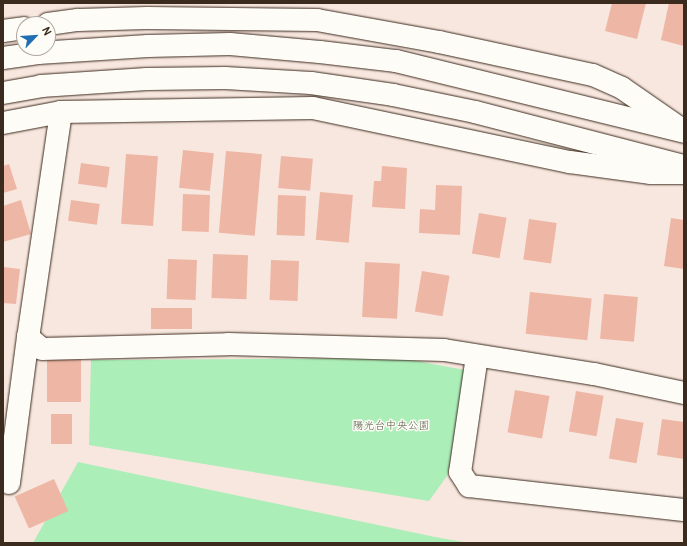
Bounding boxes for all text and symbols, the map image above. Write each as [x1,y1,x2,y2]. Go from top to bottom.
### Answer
north arrow [16,16,56,56]
text: N [39,25,54,37]
park label: 陽光台中央公園 [353,419,429,433]

